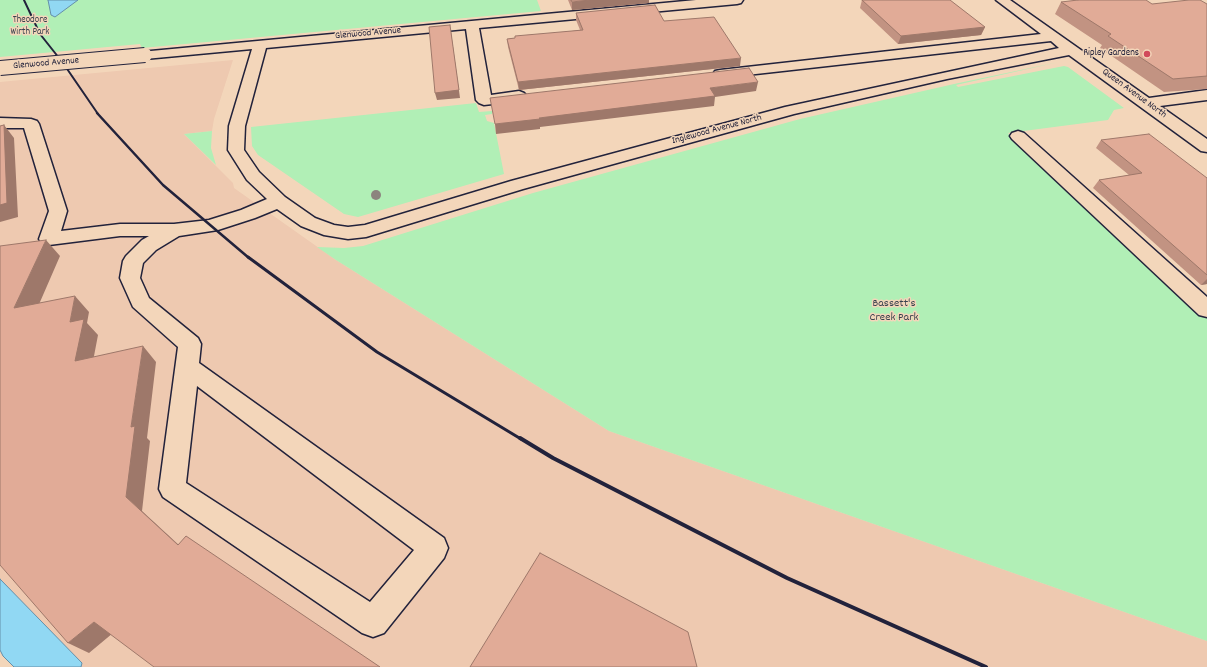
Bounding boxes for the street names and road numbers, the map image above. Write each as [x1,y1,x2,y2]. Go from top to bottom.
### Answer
street label: Glenwood Avenue [335,25,401,43]
street label: Glenwood Avenue [13,55,79,73]
street label: Queen Avenue North [1099,67,1169,121]
street label: Inglewood Avenue North [671,112,763,148]

